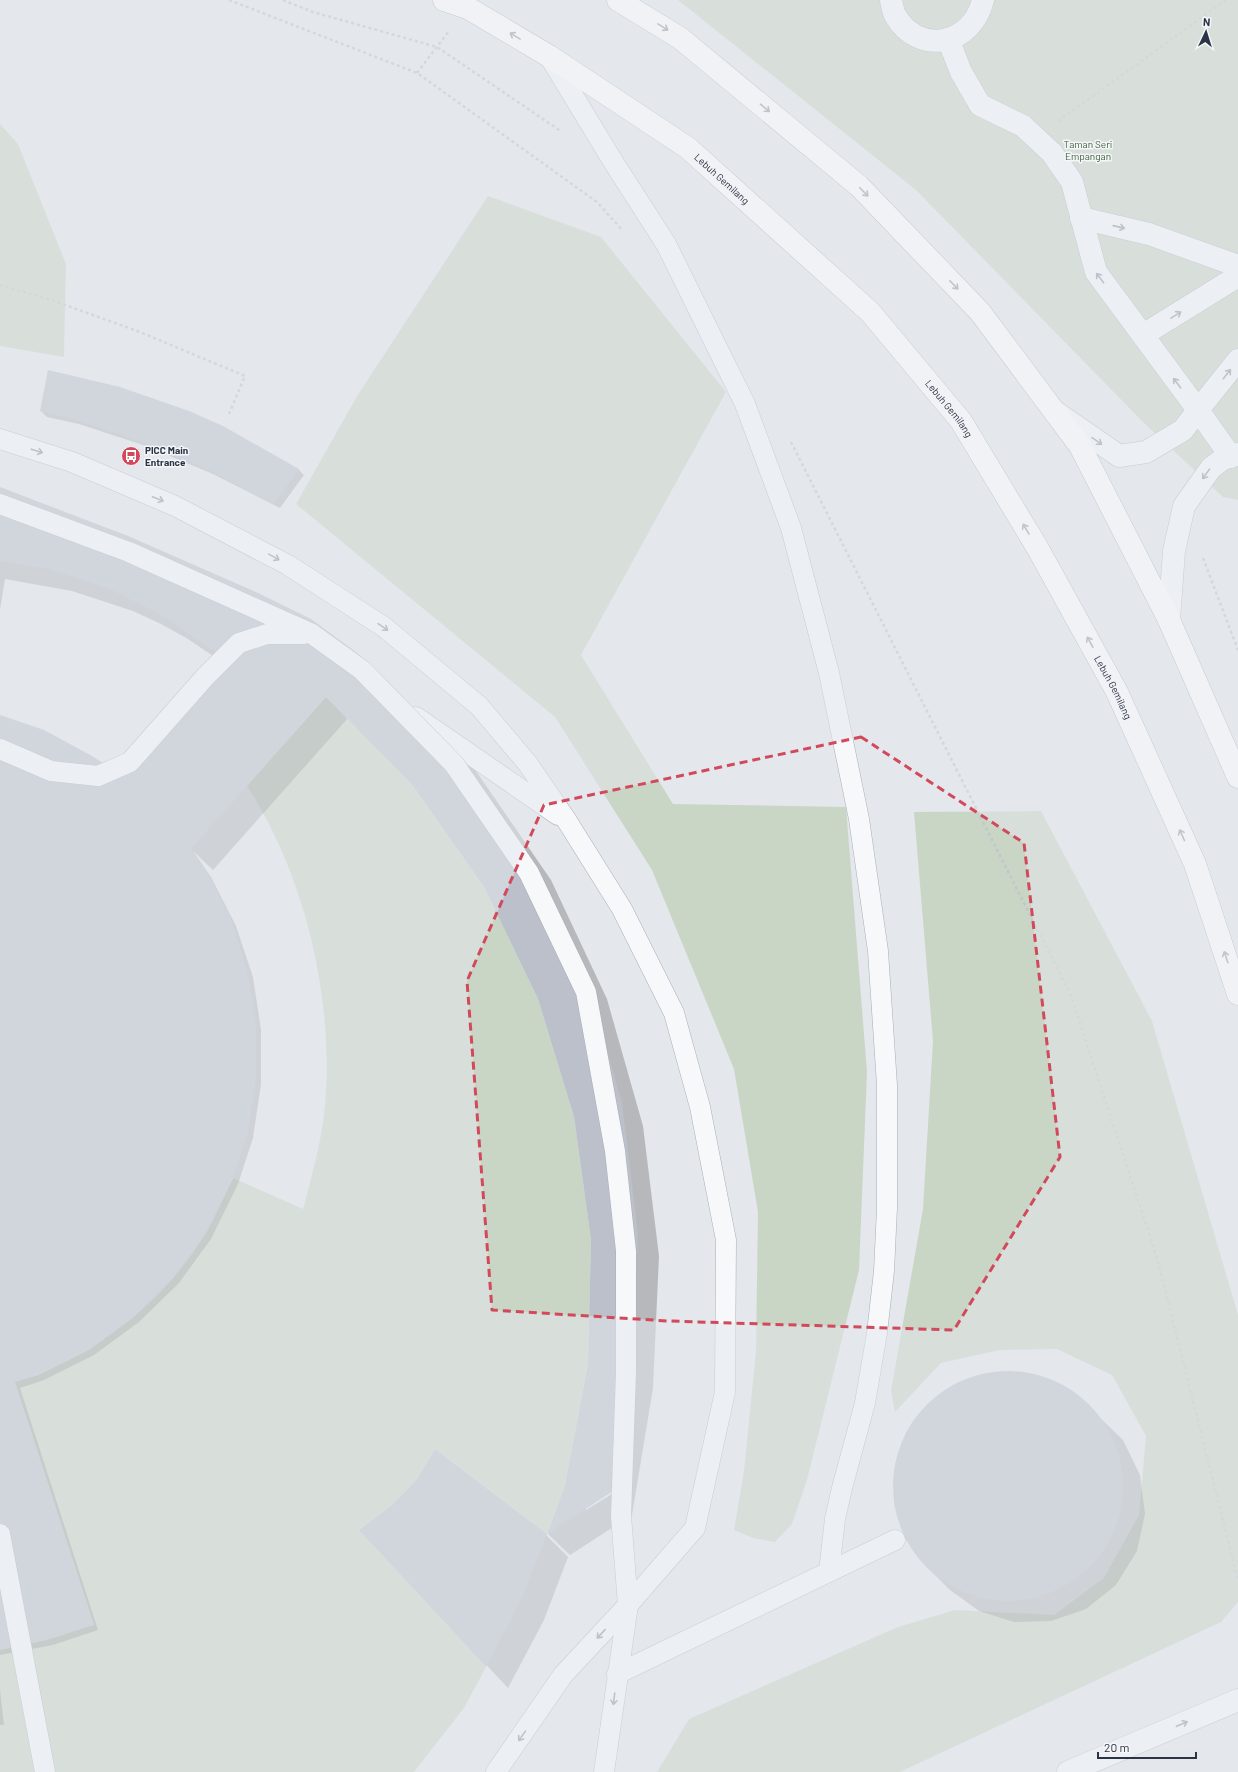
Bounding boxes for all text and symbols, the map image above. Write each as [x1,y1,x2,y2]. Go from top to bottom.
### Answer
north arrow [1186,12,1226,52]
text: N [1203,15,1211,28]
one-way arrow [657,24,669,32]
one-way arrow [510,31,522,39]
one-way arrow [760,104,770,113]
park label: Taman Seri Empangan [1064,138,1112,162]
street label: Lebuh Gemilang [692,151,752,207]
one-way arrow [859,187,869,197]
one-way arrow [1112,223,1125,231]
one-way arrow [1096,273,1104,284]
one-way arrow [950,280,959,290]
one-way arrow [1170,310,1182,318]
one-way arrow [1223,369,1231,380]
street label: Lebuh Gemilang [923,377,975,439]
one-way arrow [1173,377,1181,388]
one-way arrow [1091,437,1102,445]
place label: PICC Main Entrance [145,444,188,468]
bus stop icon: PICC Main Entrance [120,445,142,467]
one-way arrow [30,448,43,455]
one-way arrow [1202,469,1210,480]
one-way arrow [151,496,163,503]
one-way arrow [1022,524,1030,535]
one-way arrow [268,554,280,562]
one-way arrow [378,623,389,632]
one-way arrow [1085,636,1093,648]
street label: Lebuh Gemilang [1092,653,1134,721]
one-way arrow [1178,829,1185,841]
one-way arrow [1222,951,1229,964]
one-way arrow [597,1628,606,1638]
one-way arrow [610,1692,618,1705]
one-way arrow [1175,1720,1187,1727]
one-way arrow [518,1730,526,1741]
scale bar [1098,1734,1196,1760]
text: 20 m [1104,1740,1130,1754]

